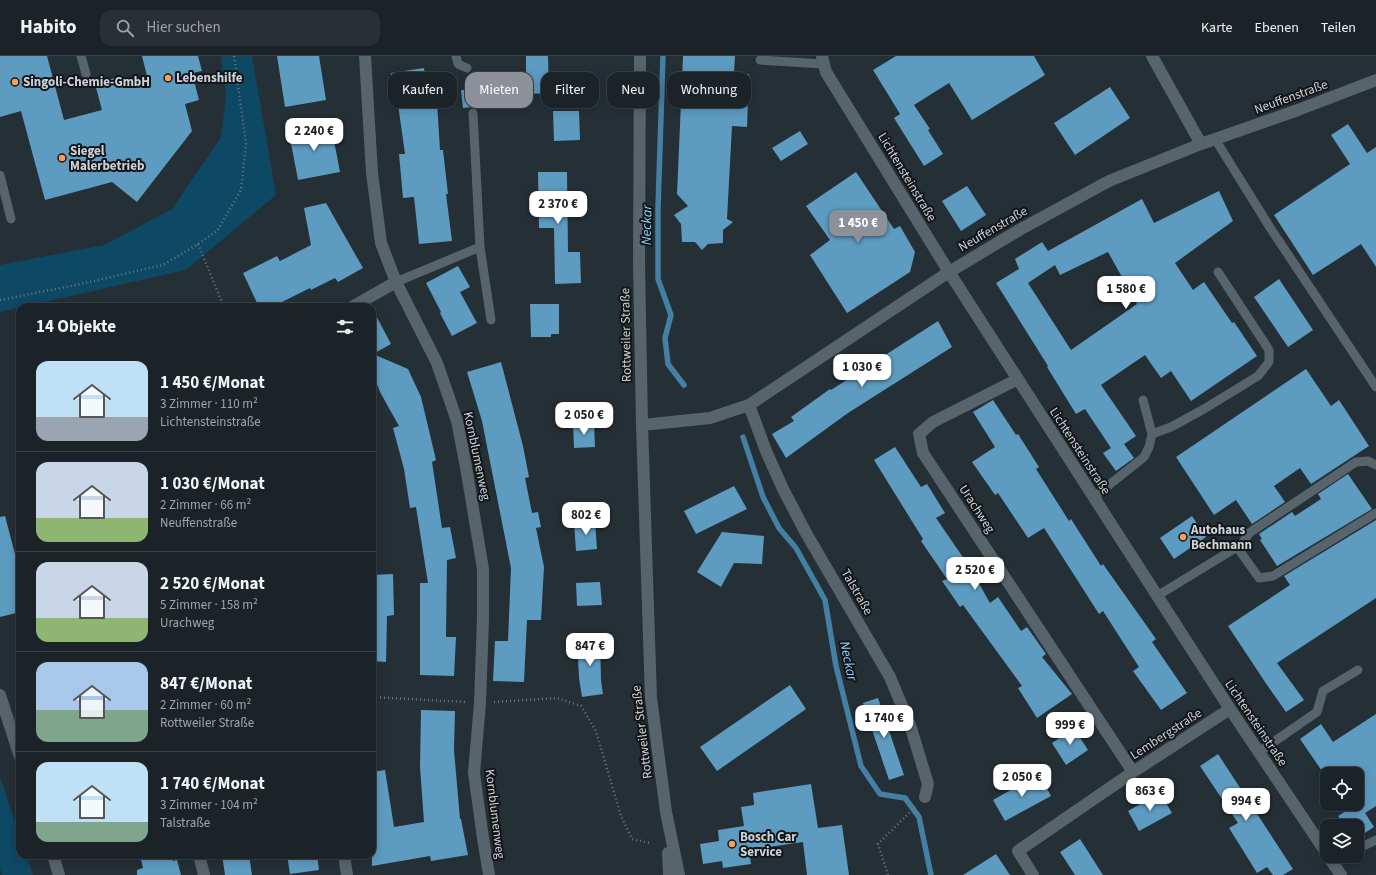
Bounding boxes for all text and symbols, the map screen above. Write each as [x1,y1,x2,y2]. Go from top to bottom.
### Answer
search box [100,10,380,46]
text: Habito [20,14,76,41]
icon: search [114,17,136,39]
text: Hier suchen [146,17,221,38]
text: Karte [1201,18,1233,38]
text: Ebenen [1255,18,1299,38]
text: Teilen [1321,18,1356,38]
place label: Lebenshilfe [176,69,243,87]
chip: Kaufen [388,72,457,108]
chip: Mieten [465,72,533,108]
chip: Filter [541,72,599,108]
chip: Neu [607,72,659,108]
chip: Wohnung [667,72,751,108]
place label: Singoli-Chemie-GmbH [23,73,150,91]
marker: Lebenshilfe [163,73,173,83]
street label: Neuffenstraße [1252,75,1330,119]
marker: Singoli-Chemie-GmbH [10,77,20,87]
pin: 2 240 € [277,118,351,152]
text: 2 240 € [294,122,334,140]
street label: Lichtensteinstraße [873,129,941,225]
place label: Siegel Malerbetrieb [70,142,144,175]
marker: Siegel Malerbetrieb [57,153,67,163]
pin: 2 370 € [521,191,595,225]
text: 2 370 € [538,195,578,213]
street label: Neuffenstraße [955,202,1031,256]
water label: Neckar [637,204,657,245]
pin: 1 450 € [821,210,895,244]
text: 1 450 € [838,214,878,232]
pin: 1 580 € [1089,276,1163,310]
text: 1 580 € [1106,280,1146,298]
street label: Rottweiler Straße [616,288,636,382]
text: 14 Objekte [36,315,116,339]
icon: filters [334,316,356,338]
pin: 1 030 € [825,354,899,388]
text: 1 030 € [842,358,882,376]
text: 1 450 €/Monat [160,371,265,395]
icon: home [68,377,116,425]
text: 3 Zimmer · 110 m² [160,395,258,413]
pin: 2 050 € [547,402,621,436]
street label: Lichtensteinstraße [1045,404,1115,498]
text: 2 050 € [564,406,604,424]
street label: Kornblumenweg [459,410,495,502]
text: Lichtensteinstraße [160,413,261,431]
text: 1 030 €/Monat [160,472,265,496]
icon: home [68,478,116,526]
street label: Urachweg [955,481,1000,537]
text: 2 Zimmer · 66 m² [160,496,251,514]
pin: 802 € [558,502,614,536]
text: 802 € [571,506,601,524]
text: Neuffenstraße [160,514,237,532]
place label: Autohaus Bechmann [1190,521,1252,554]
marker: Autohaus Bechmann [1178,532,1188,542]
pin: 2 520 € [938,557,1012,591]
text: 2 520 € [955,561,995,579]
street label: Talstraße [837,566,877,618]
text: 2 520 €/Monat [160,572,265,596]
icon: home [68,578,116,626]
text: 5 Zimmer · 158 m² [160,596,258,614]
text: Urachweg [160,614,214,632]
pin: 847 € [562,633,618,667]
text: 847 € [575,637,605,655]
water label: Neckar [834,639,862,684]
text: 847 €/Monat [160,672,252,696]
street label: Lichtensteinstraße [1220,676,1292,770]
icon: home [68,678,116,726]
street label: Rottweiler Straße [627,684,657,780]
text: 2 Zimmer · 60 m² [160,696,251,714]
street label: Lembergstraße [1127,704,1205,764]
pin: 1 740 € [847,705,921,739]
text: 1 740 € [864,709,904,727]
pin: 999 € [1042,712,1098,746]
text: Rottweiler Straße [160,714,254,732]
text: 999 € [1055,716,1085,734]
pin: 2 050 € [985,764,1059,798]
map controls [1320,767,1364,863]
button: locate [1320,767,1364,811]
street label: Kornblumenweg [481,768,509,860]
text: 2 050 € [1002,768,1042,786]
text: 1 740 €/Monat [160,772,265,796]
icon: home [68,778,116,826]
pin: 863 € [1122,778,1178,812]
text: 863 € [1135,782,1165,800]
pin: 994 € [1218,788,1274,822]
text: 994 € [1231,792,1261,810]
text: 3 Zimmer · 104 m² [160,796,258,814]
text: Talstraße [160,814,210,832]
button: layers [1320,819,1364,863]
place label: Bosch Car Service [740,828,797,861]
marker: Bosch Car Service [727,839,737,849]

